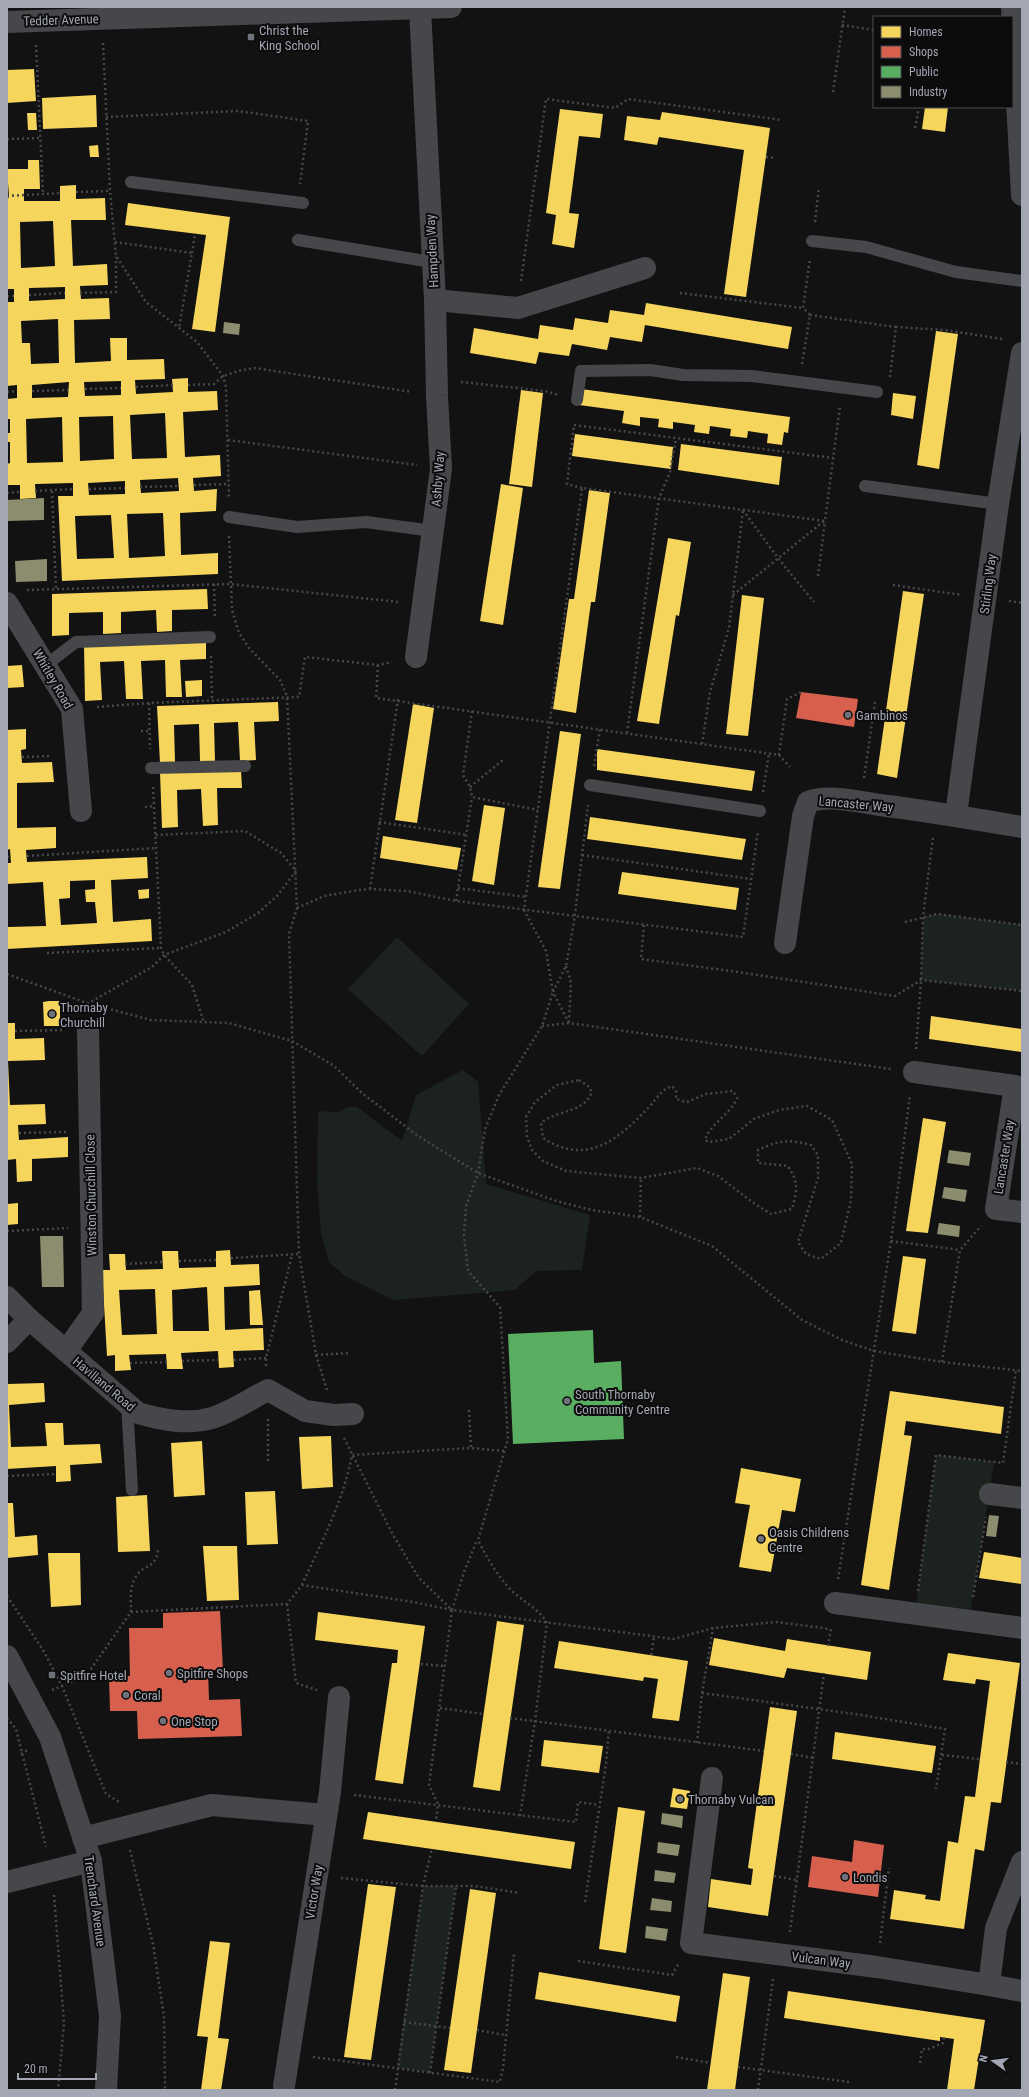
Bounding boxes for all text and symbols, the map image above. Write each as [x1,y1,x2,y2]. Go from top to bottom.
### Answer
street label: Tedder Avenue [23,11,99,29]
legend [873,16,1013,108]
place label: Christ the King School [259,23,320,53]
text: Homes [909,25,943,39]
marker: Christ the King School [246,32,256,42]
text: Shops [909,45,938,59]
text: Public [909,65,939,79]
text: Industry [909,85,947,99]
street label: Hampden Way [423,213,441,288]
street label: Ashby Way [429,450,447,507]
street label: Stirling Way [977,553,999,615]
street label: Whitley Road [30,646,76,712]
place label: Gambinos [856,708,908,723]
marker: Gambinos [843,710,853,720]
street label: Lancaster Way [818,793,895,815]
place label: Thornaby Churchill [60,1000,108,1030]
marker: Thornaby Churchill [47,1009,57,1019]
street label: Lancaster Way [991,1118,1017,1195]
street label: Winston Churchill Close [82,1134,100,1256]
street label: Havilland Road [70,1354,138,1414]
place label: South Thornaby Community Centre [575,1387,670,1417]
marker: South Thornaby Community Centre [562,1396,572,1406]
place label: Oasis Childrens Centre [769,1525,849,1555]
marker: Oasis Childrens Centre [756,1534,766,1544]
place label: Spitfire Shops [177,1666,248,1681]
place label: Spitfire Hotel [60,1668,127,1683]
marker: Spitfire Shops [164,1668,174,1678]
marker: Spitfire Hotel [47,1670,57,1680]
place label: Coral [134,1688,161,1703]
marker: Coral [121,1690,131,1700]
place label: One Stop [171,1714,218,1729]
marker: One Stop [158,1716,168,1726]
place label: Thornaby Vulcan [688,1792,774,1807]
marker: Thornaby Vulcan [675,1794,685,1804]
street label: Trenchard Avenue [81,1855,109,1947]
street label: Victor Way [302,1863,326,1920]
place label: Londis [853,1870,887,1885]
marker: Londis [840,1872,850,1882]
street label: Vulcan Way [791,1949,852,1971]
north arrow [973,2041,1013,2081]
text: N [977,2054,991,2064]
scale bar [18,2055,96,2081]
text: 20 m [24,2062,48,2076]

